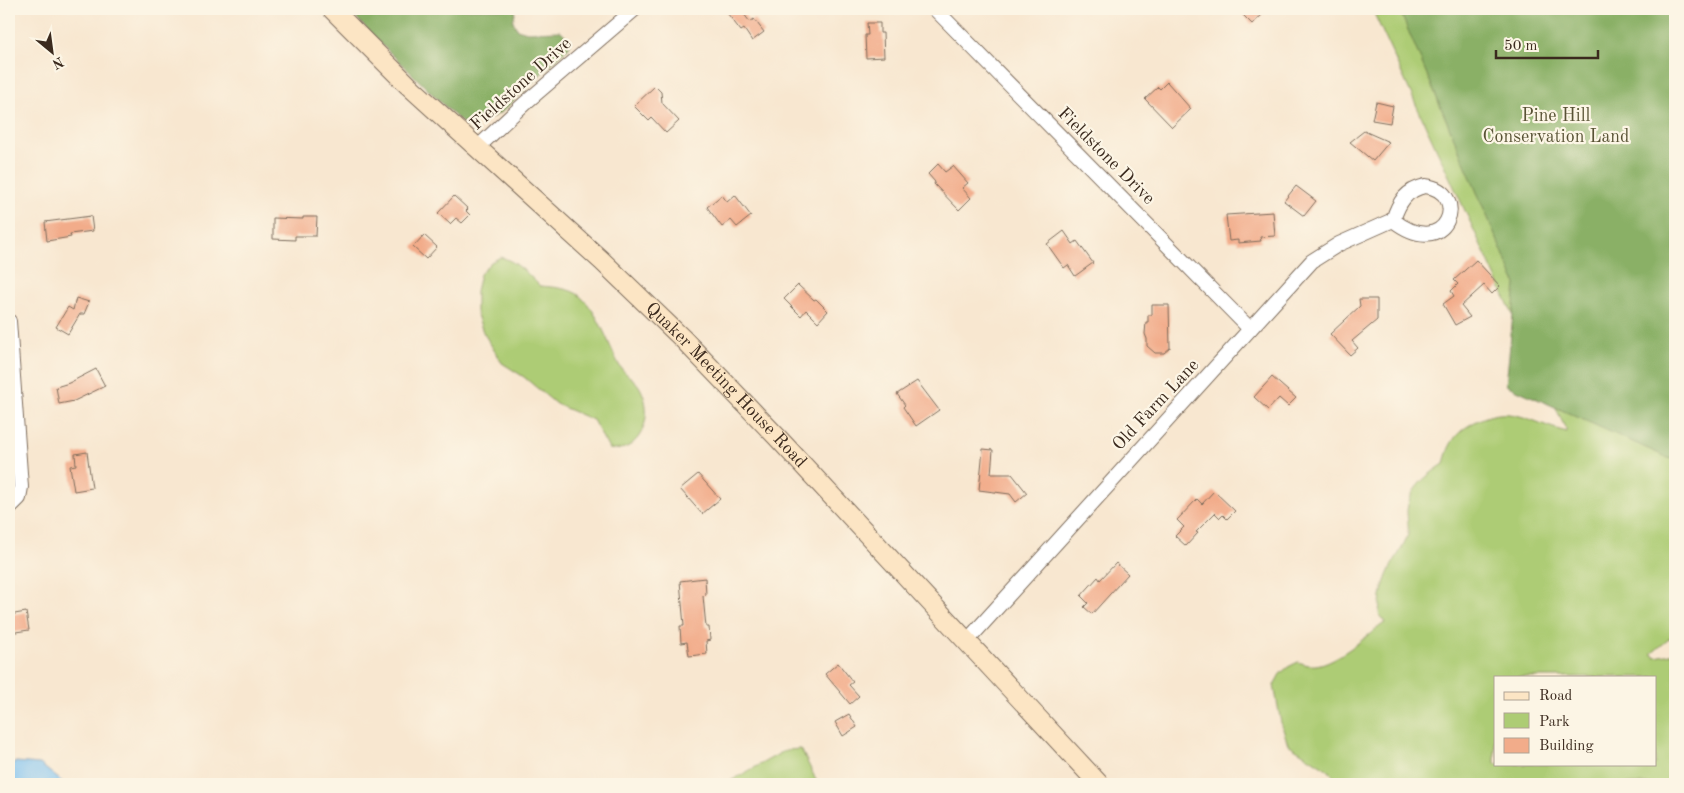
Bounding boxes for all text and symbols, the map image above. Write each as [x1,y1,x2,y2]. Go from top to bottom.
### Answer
north arrow [28,28,78,78]
scale bar [1496,28,1599,60]
street label: Fieldstone Drive [467,34,575,134]
text: 50 m [1504,39,1538,54]
text: N [49,54,66,71]
street label: Fieldstone Drive [1054,104,1158,208]
park label: Pine Hill Conservation Land [1483,107,1629,146]
street label: Quaker Meeting House Road [642,299,810,471]
street label: Old Farm Lane [1109,356,1203,454]
legend [1494,676,1656,766]
text: Road [1539,689,1573,704]
text: Park [1539,715,1570,730]
text: Building [1539,739,1594,754]

